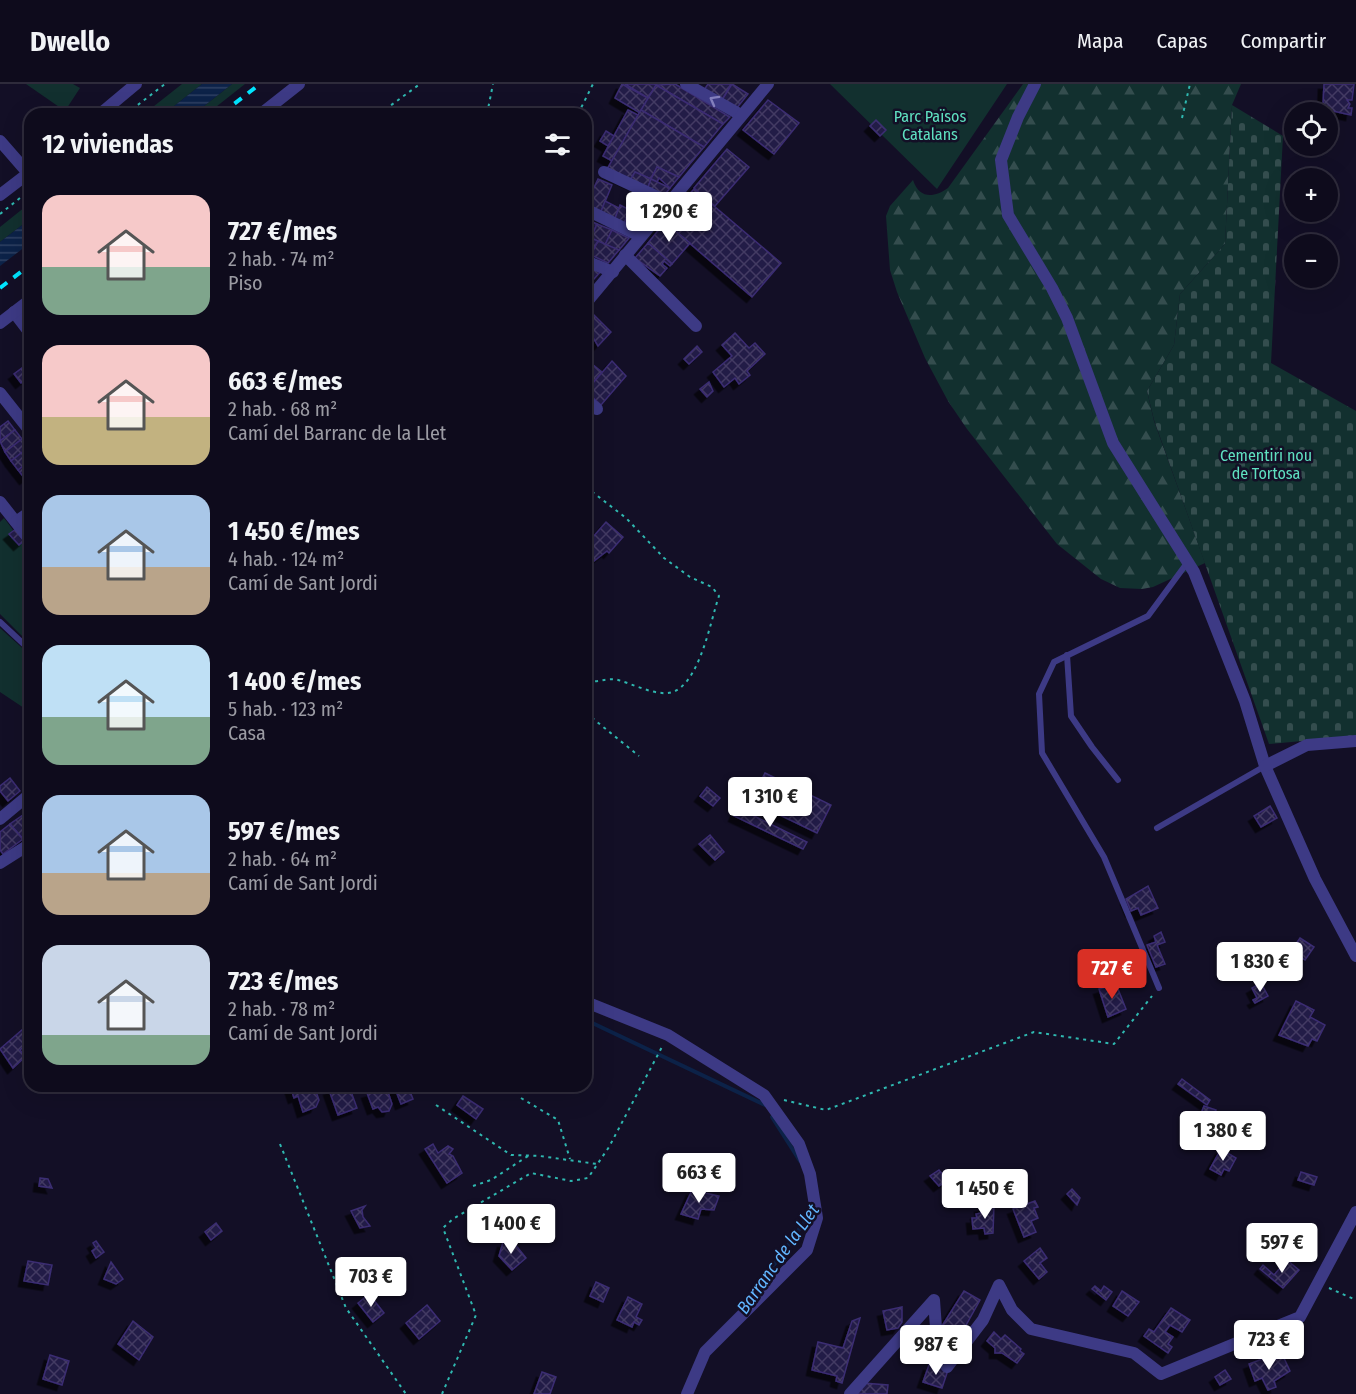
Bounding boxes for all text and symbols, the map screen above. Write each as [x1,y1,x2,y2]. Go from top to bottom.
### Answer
text: Dwello [30,25,110,58]
text: Mapa [1077,28,1124,54]
text: Capas [1157,28,1207,54]
text: Compartir [1240,28,1326,54]
one-way arrow [709,95,720,107]
map controls [1284,102,1338,288]
button: locate [1284,102,1338,156]
park label: Parc Països Catalans [894,107,966,144]
icon: filters [541,128,574,161]
text: 12 viviendas [42,129,174,160]
button: + [1284,168,1338,222]
pin: 1 290 € [614,192,724,243]
text: 1 290 € [640,199,698,223]
text: 727 €/mes [228,216,337,247]
icon: home [90,219,162,291]
button: − [1284,234,1338,288]
text: 2 hab. · 74 m² [228,247,335,271]
text: Piso [228,271,263,295]
text: 663 €/mes [228,366,342,397]
icon: home [90,369,162,441]
text: 2 hab. · 68 m² [228,397,337,421]
text: Camí del Barranc de la Llet [228,421,446,445]
park label: Cementiri nou de Tortosa [1220,446,1312,483]
text: 1 450 €/mes [228,516,360,547]
icon: home [90,519,162,591]
text: 4 hab. · 124 m² [228,547,344,571]
text: Camí de Sant Jordi [228,571,378,595]
text: 1 400 €/mes [228,666,361,697]
icon: home [90,669,162,741]
text: 5 hab. · 123 m² [228,697,343,721]
text: Casa [228,721,266,745]
pin: 1 310 € [715,777,825,828]
text: 1 310 € [742,784,798,808]
text: 597 €/mes [228,816,340,847]
icon: home [90,819,162,891]
text: 2 hab. · 64 m² [228,847,337,871]
text: Camí de Sant Jordi [228,871,378,895]
pin: 1 830 € [1205,942,1315,993]
pin: 727 € [1070,949,1154,1000]
text: 1 830 € [1231,949,1289,973]
text: 727 € [1091,956,1133,980]
text: 723 €/mes [228,966,339,997]
icon: home [90,969,162,1041]
text: 2 hab. · 78 m² [228,997,335,1021]
text: Camí de Sant Jordi [228,1021,378,1045]
pin: 1 380 € [1168,1111,1278,1162]
text: 1 380 € [1194,1118,1252,1142]
pin: 663 € [657,1153,741,1204]
text: 663 € [676,1160,722,1184]
pin: 1 450 € [930,1169,1040,1220]
text: 1 450 € [956,1176,1014,1200]
water label: Barranc de la Llet [732,1200,824,1318]
pin: 1 400 € [456,1204,566,1255]
text: 1 400 € [481,1211,541,1235]
pin: 597 € [1240,1223,1324,1274]
text: 597 € [1260,1230,1304,1254]
pin: 703 € [329,1257,413,1308]
text: 703 € [349,1264,393,1288]
pin: 723 € [1227,1320,1311,1371]
pin: 987 € [894,1325,978,1376]
text: 723 € [1248,1327,1290,1351]
text: 987 € [914,1332,958,1356]

